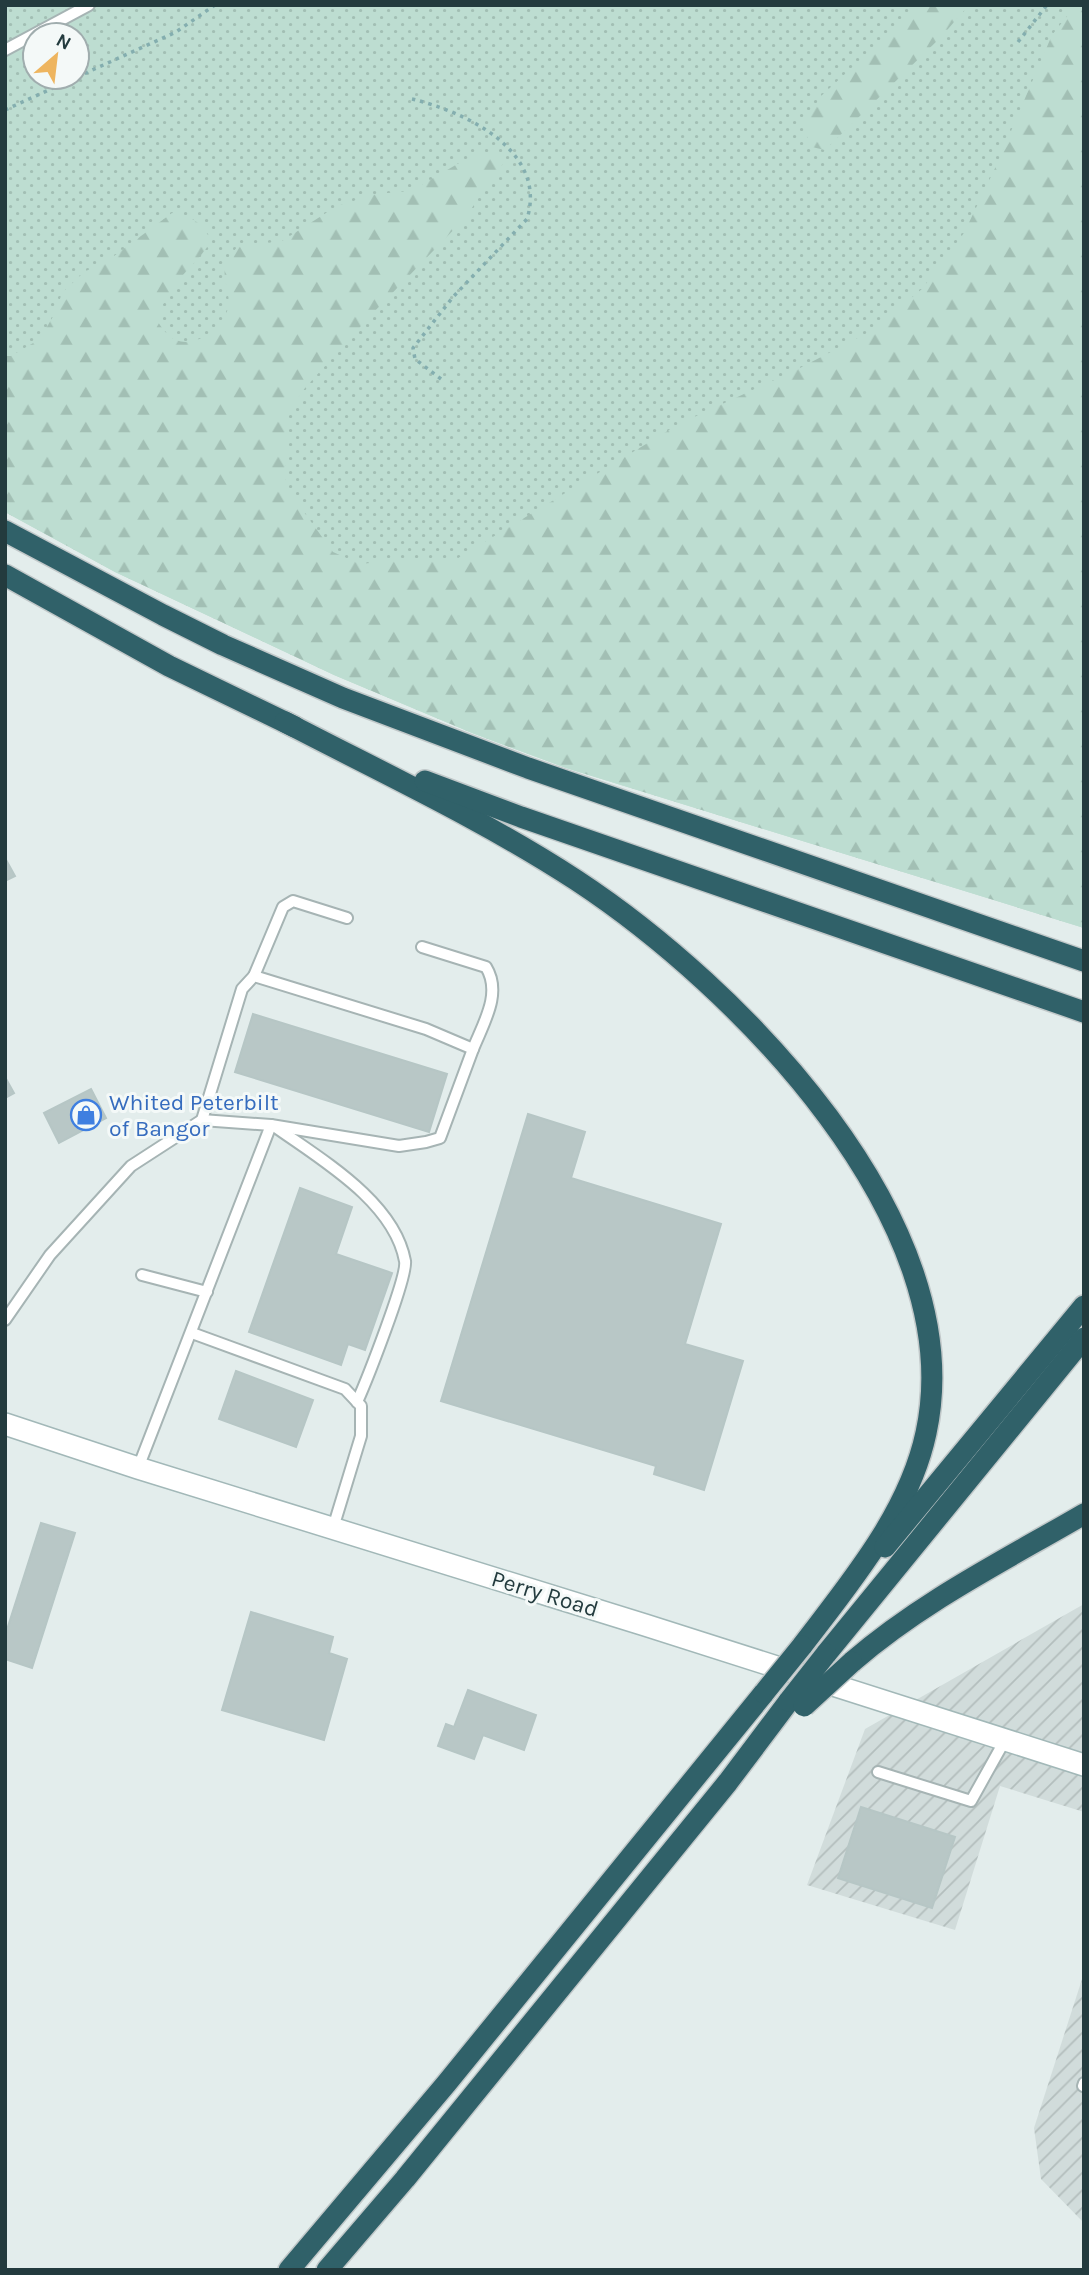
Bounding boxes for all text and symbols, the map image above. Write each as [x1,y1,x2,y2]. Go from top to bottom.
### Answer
north arrow [21,21,91,91]
text: N [52,29,75,55]
place label: Whited Peterbilt of Bangor [109,1089,279,1142]
shop icon: Whited Peterbilt of Bangor [69,1098,103,1132]
street label: Perry Road [488,1565,602,1623]

